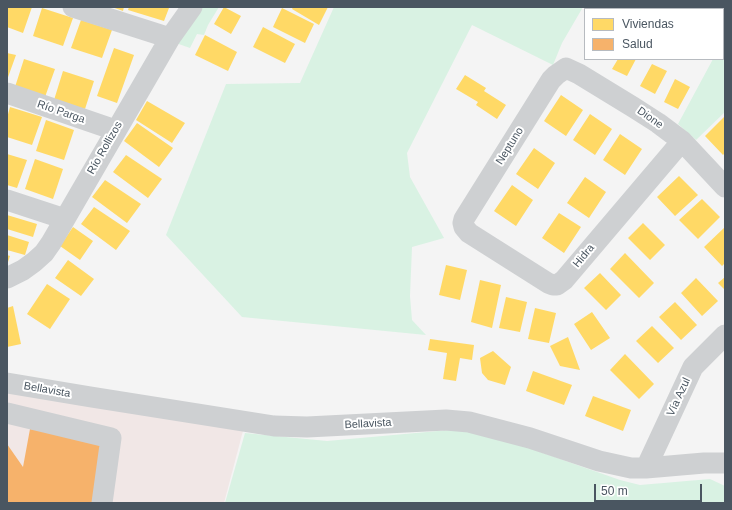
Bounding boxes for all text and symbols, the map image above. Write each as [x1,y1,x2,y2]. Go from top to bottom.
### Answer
legend [584,8,724,60]
text: Viviendas [622,17,674,31]
text: Salud [622,37,653,51]
street label: Río Parga [35,98,87,126]
street label: Dione [634,104,666,132]
street label: Río Rollizos [85,119,125,177]
street label: Neptuno [493,125,527,167]
street label: Hidra [570,242,598,270]
street label: Vía Azul [664,376,694,418]
street label: Bellavista [23,379,71,401]
street label: Bellavista [344,416,392,432]
scale bar [596,476,704,502]
text: 50 m [601,484,628,498]

